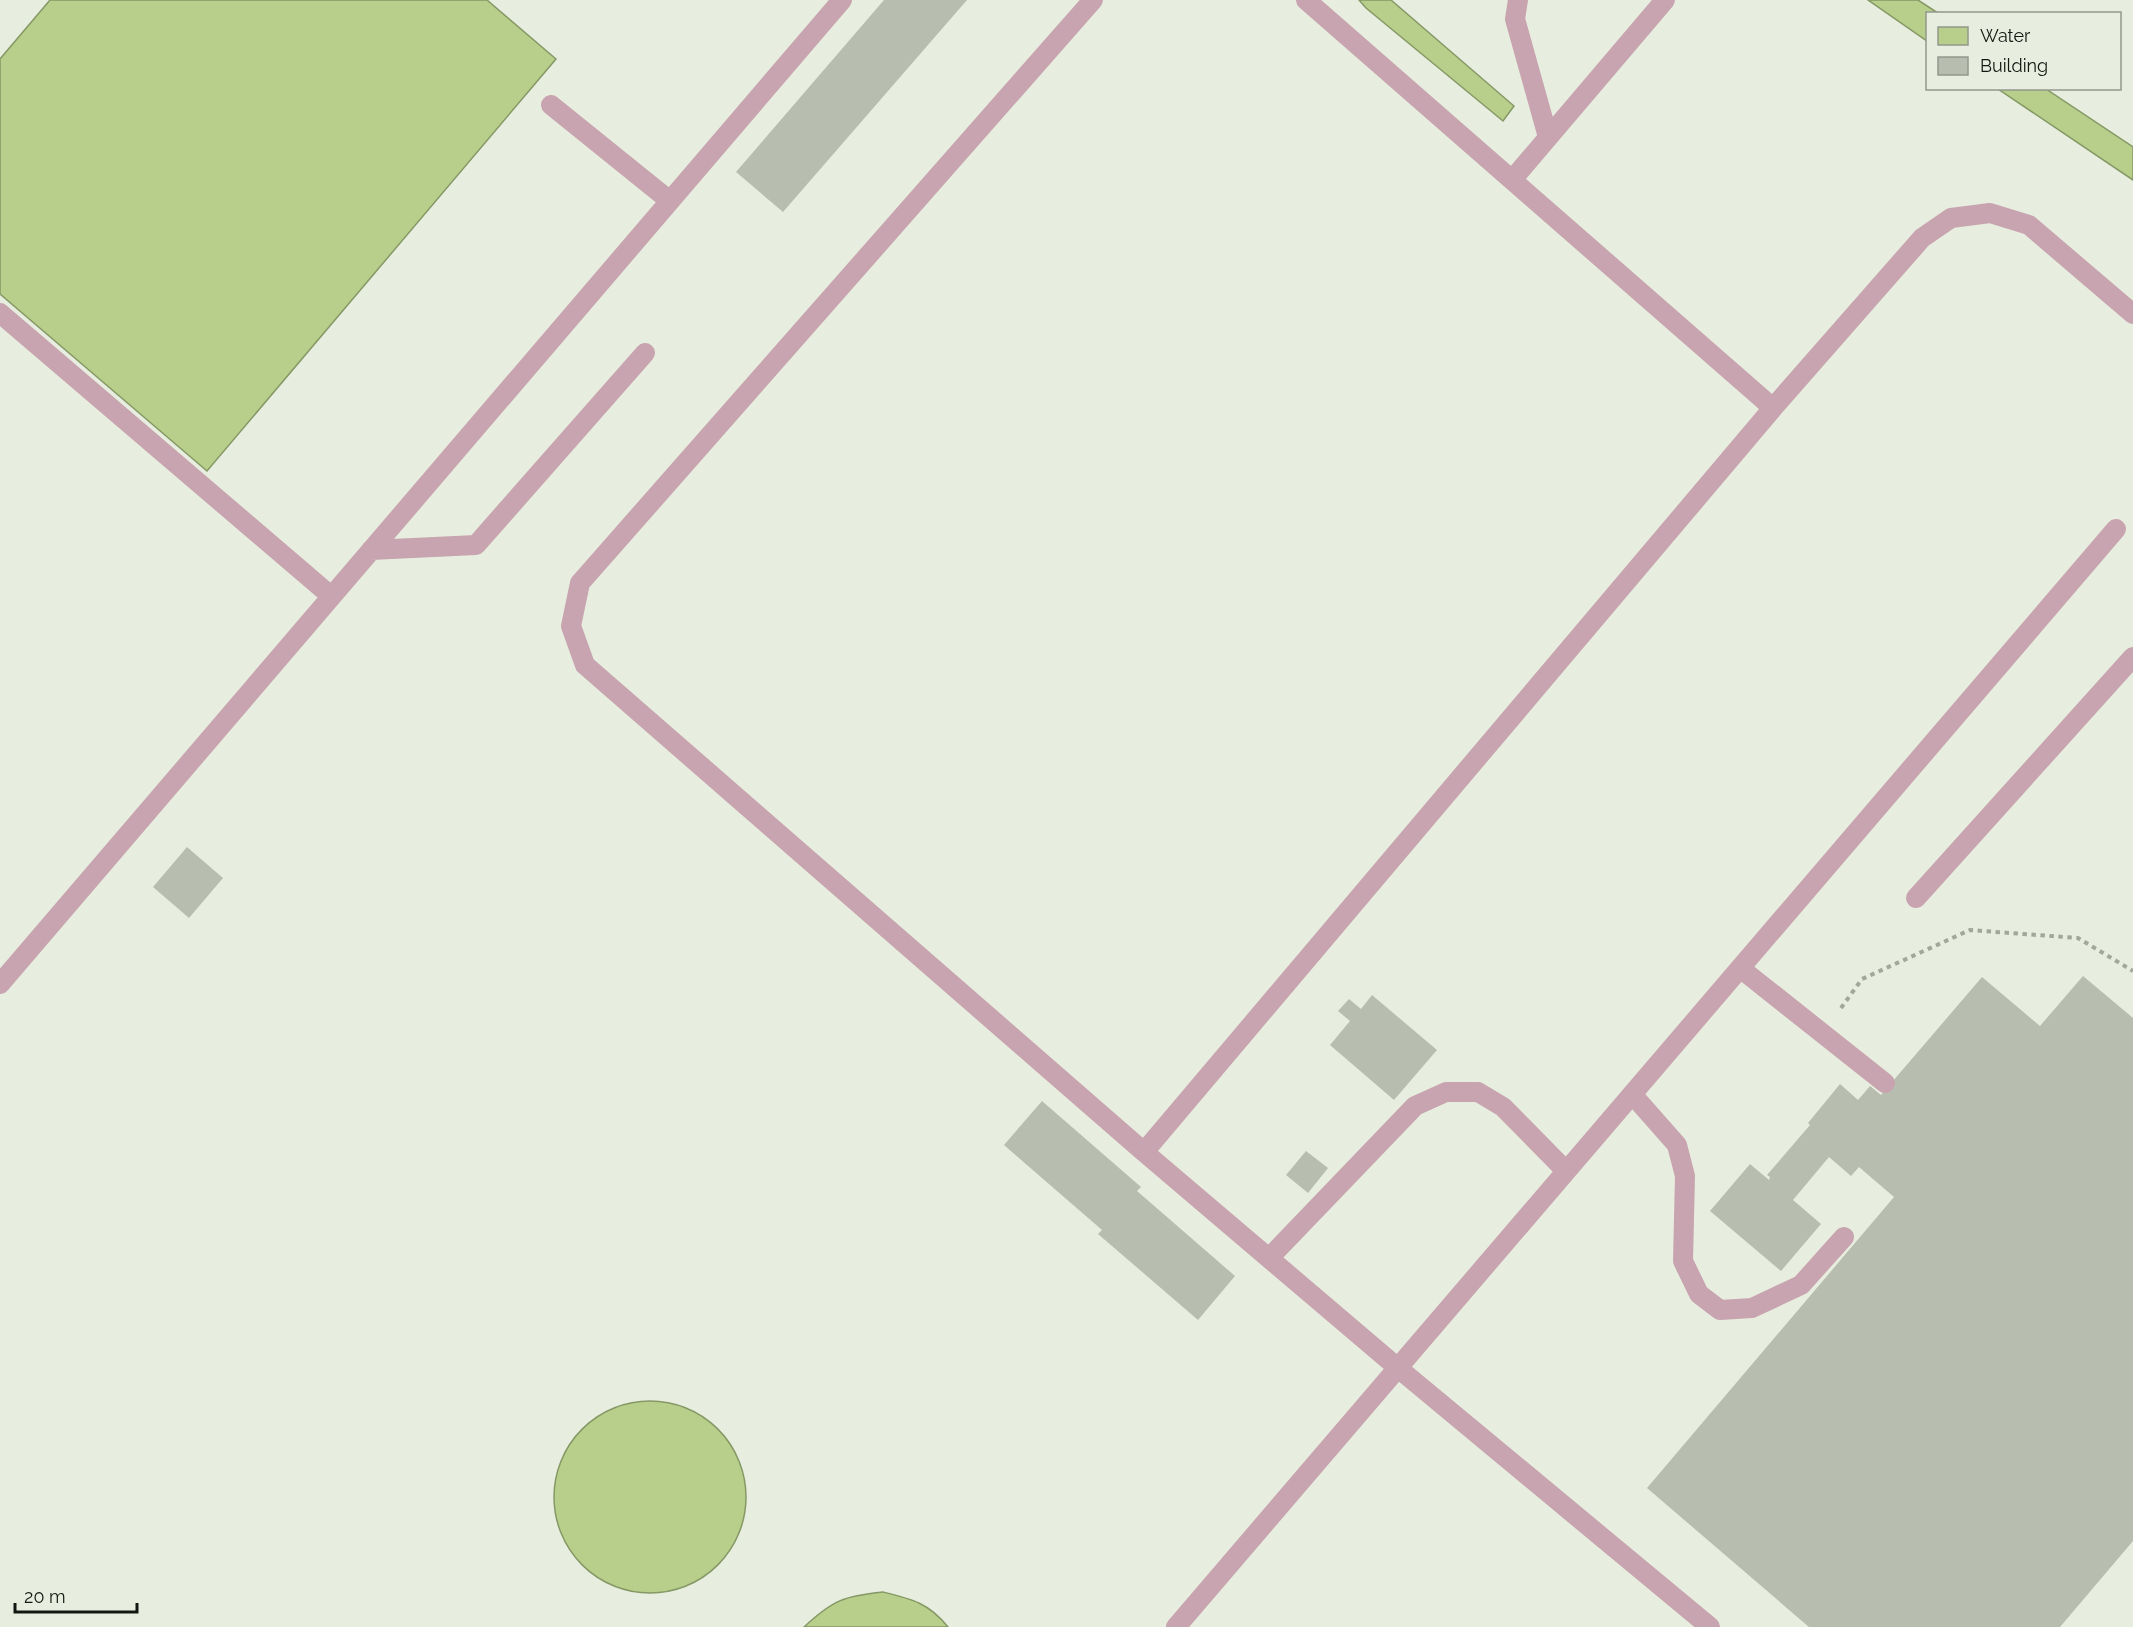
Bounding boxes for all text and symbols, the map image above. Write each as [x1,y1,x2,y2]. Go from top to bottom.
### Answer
legend [1926,12,2121,90]
text: Water [1980,25,2031,46]
text: Building [1980,55,2048,76]
scale bar [15,1576,136,1614]
text: 20 m [24,1586,66,1607]

